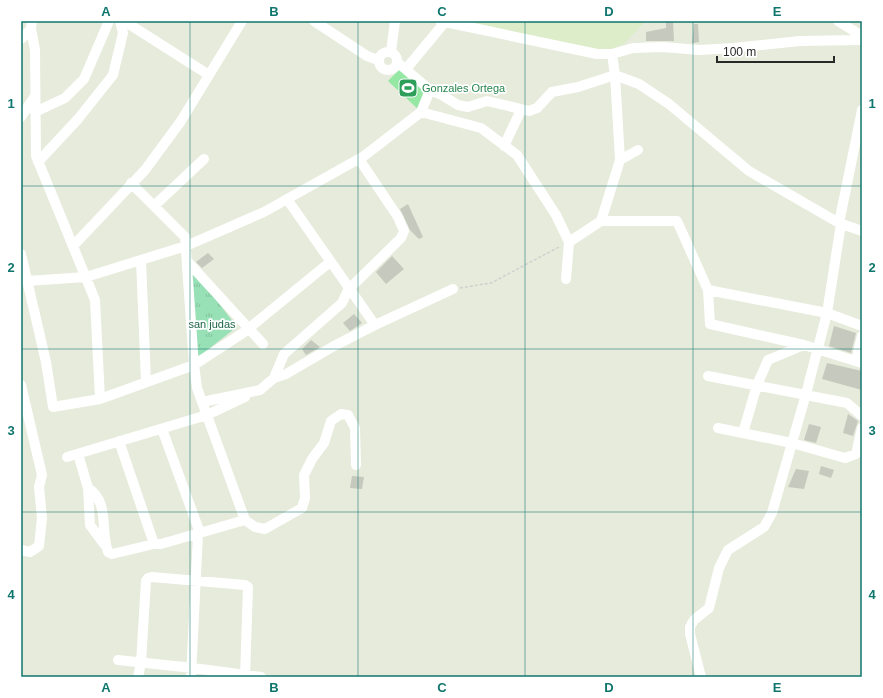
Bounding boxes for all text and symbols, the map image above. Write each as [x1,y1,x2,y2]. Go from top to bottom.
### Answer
text: A [101,4,111,19]
text: B [269,4,279,19]
text: C [437,4,447,19]
text: D [604,4,614,19]
text: E [773,4,782,19]
scale bar [717,38,834,64]
text: 100 m [723,45,756,59]
sports icon: Gonzales Ortega [397,77,419,99]
place label: Gonzales Ortega [422,82,506,94]
text: 1 [7,96,15,111]
text: 1 [868,96,876,111]
text: 2 [7,260,15,275]
text: 2 [868,260,876,275]
park label: san judas [188,318,236,330]
text: 3 [7,423,15,438]
text: 3 [868,423,876,438]
text: 4 [7,587,15,602]
text: 4 [868,587,876,602]
text: A [101,680,111,695]
text: B [269,680,279,695]
text: C [437,680,447,695]
text: D [604,680,614,695]
text: E [773,680,782,695]

